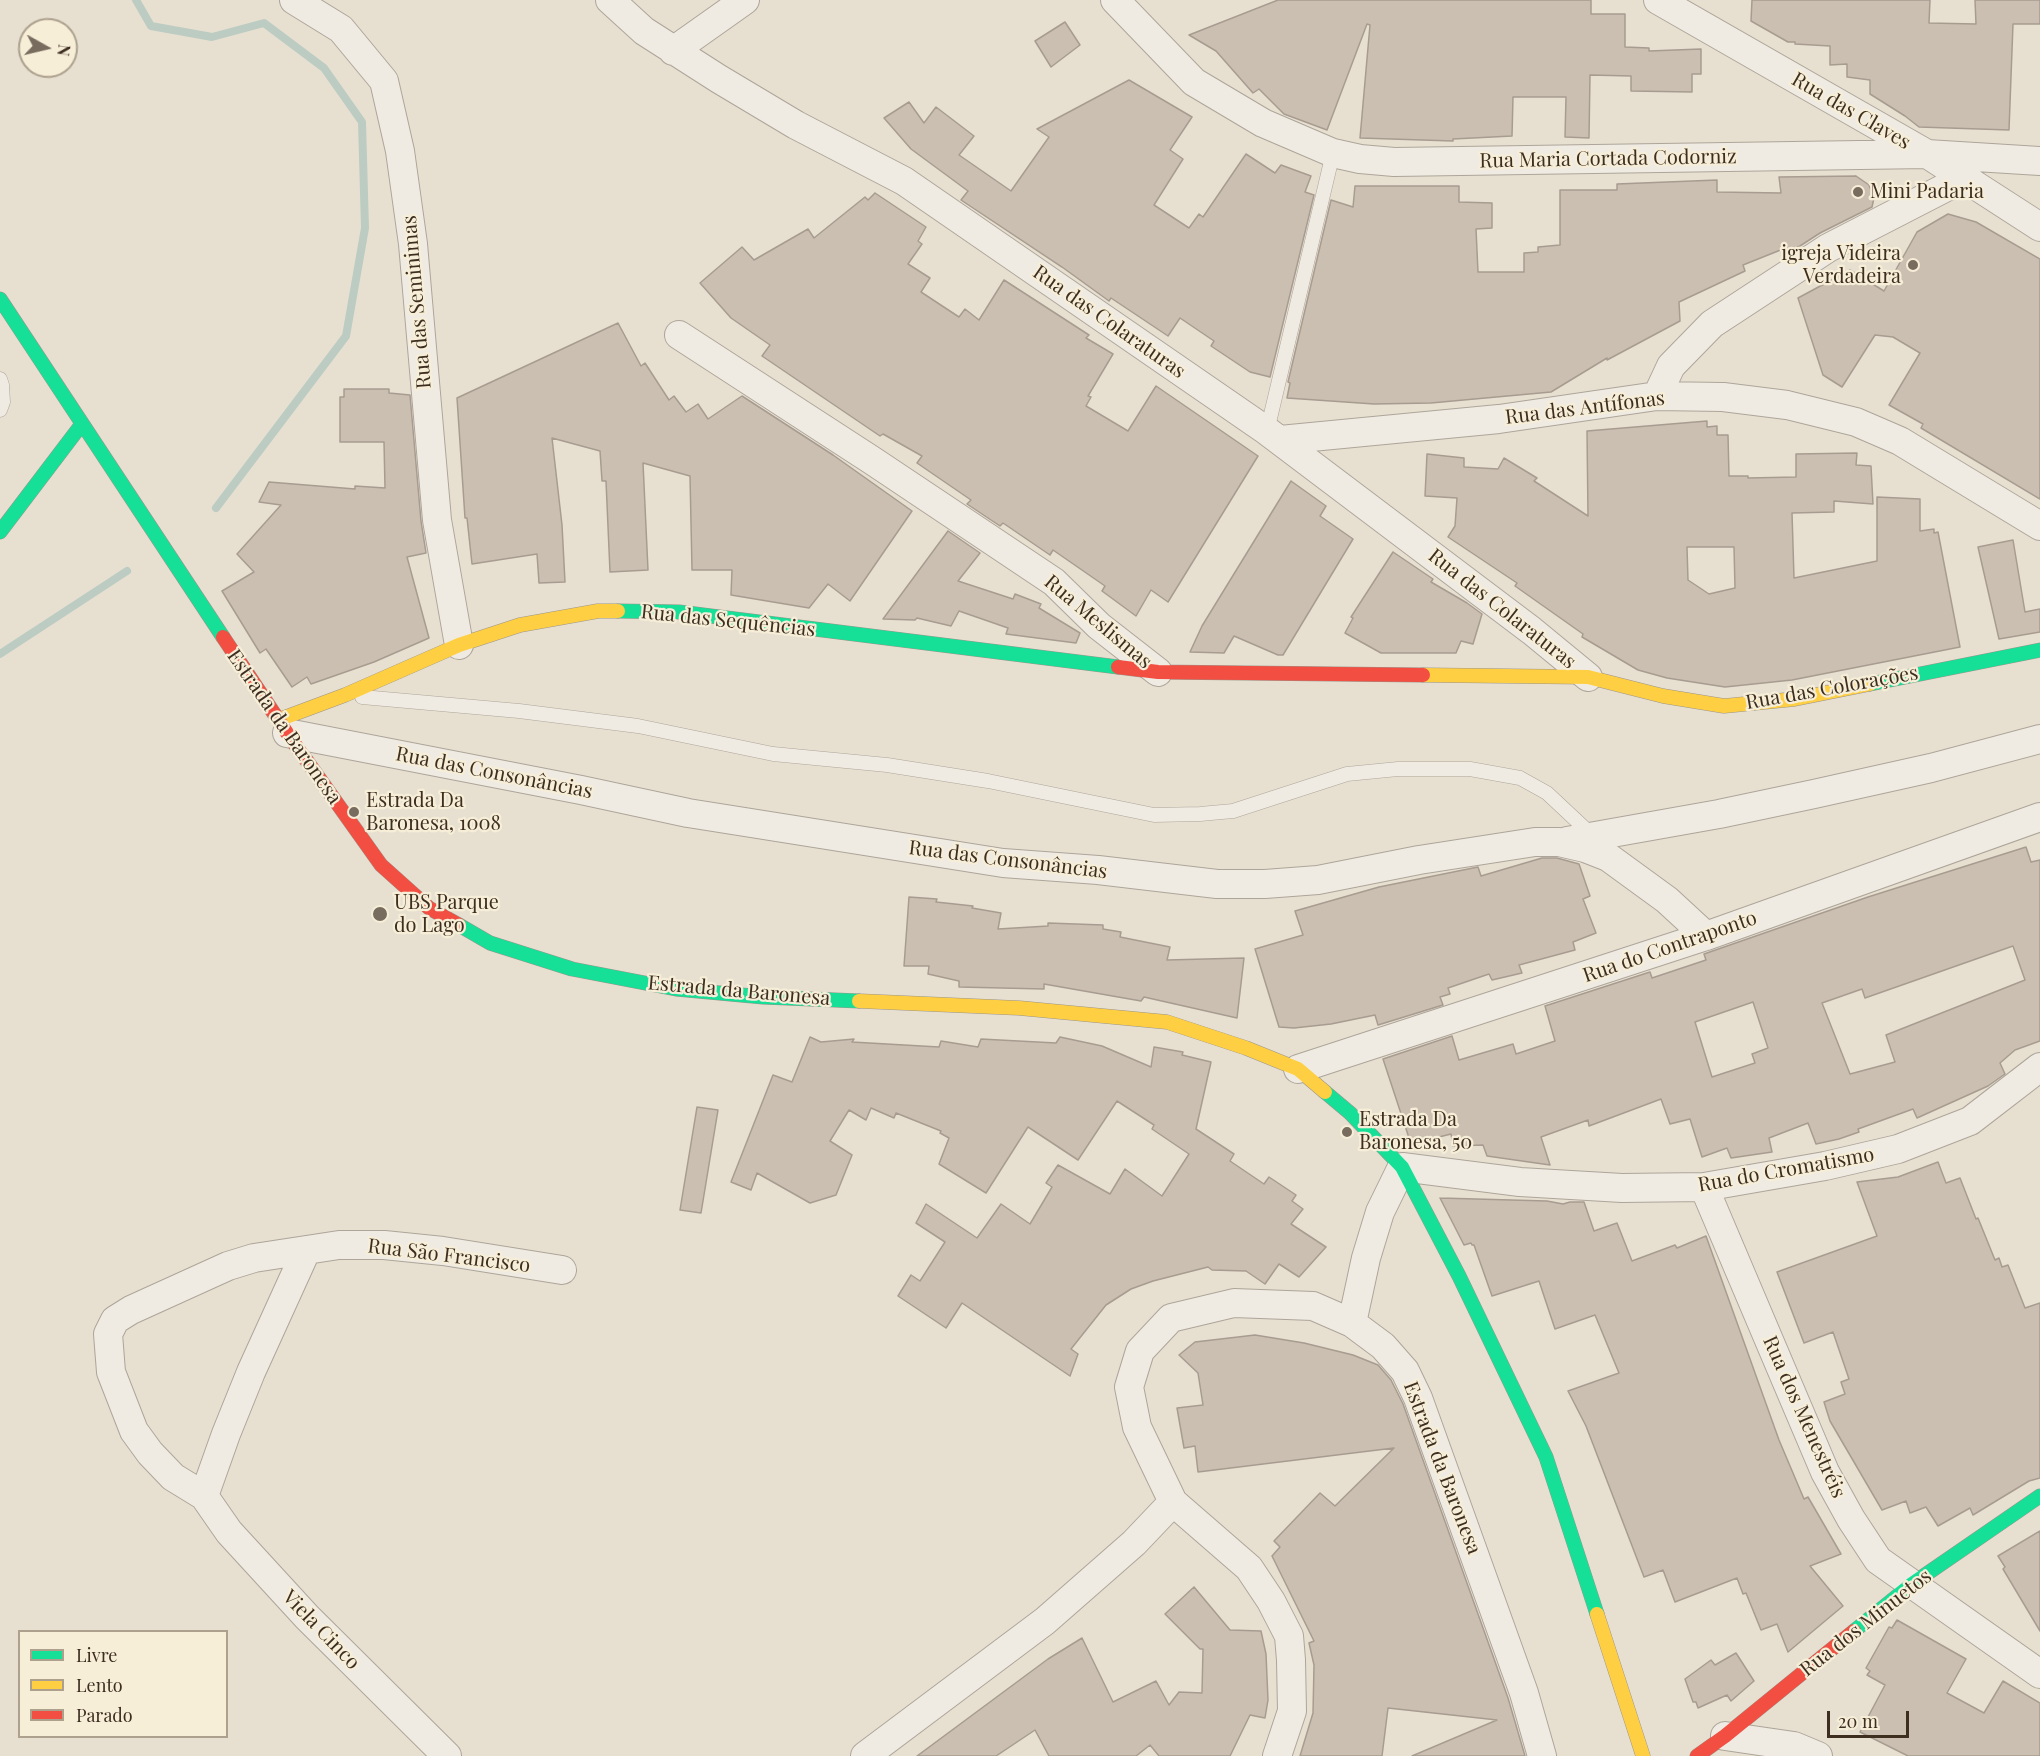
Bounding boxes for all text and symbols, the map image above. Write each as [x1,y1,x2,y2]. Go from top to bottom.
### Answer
north arrow [18,18,78,78]
text: N [53,43,76,57]
street label: Rua das Claves [1787,67,1915,155]
street label: Rua Maria Cortada Codorniz [1479,145,1737,173]
place label: Mini Padaria [1870,180,1984,204]
marker: Mini Padaria [1851,185,1865,199]
street label: Rua das Seminimas [397,214,437,390]
place label: igreja Videira Verdadeira [1781,242,1901,289]
marker: igreja Videira Verdadeira [1906,258,1920,272]
street label: Rua das Colaraturas [1028,260,1190,384]
street label: Rua das Antífonas [1504,386,1666,430]
street label: Rua das Colaraturas [1423,544,1581,674]
street label: Rua Meslismas [1039,570,1157,674]
street label: Rua das Sequências [640,600,816,642]
street label: Estrada da Baronesa [222,645,346,809]
street label: Rua das Colorações [1744,661,1920,715]
street label: Rua das Consonâncias [394,742,594,804]
place label: Estrada Da Baronesa, 1008 [366,789,501,836]
marker: Estrada Da Baronesa, 1008 [347,805,361,819]
street label: Rua das Consonâncias [907,836,1109,884]
place label: UBS Parque do Lago [394,891,499,938]
marker: UBS Parque do Lago [371,905,389,923]
street label: Rua do Contraponto [1580,906,1760,988]
street label: Estrada da Baronesa [647,971,831,1011]
place label: Estrada Da Baronesa, 50 [1359,1108,1472,1155]
marker: Estrada Da Baronesa, 50 [1340,1125,1354,1139]
street label: Rua do Cromatismo [1696,1143,1876,1197]
street label: Rua São Francisco [366,1234,532,1278]
street label: Rua dos Menestréis [1758,1332,1850,1502]
street label: Estrada da Baronesa [1398,1378,1486,1558]
street label: Rua dos Minuetos [1796,1564,1936,1682]
street label: Viela Cinco [277,1585,365,1675]
legend [18,1630,228,1738]
text: Livre [76,1643,117,1667]
text: Lento [76,1673,123,1697]
scale bar [1830,1699,1912,1737]
text: Parado [76,1703,133,1727]
text: 20 m [1838,1709,1878,1733]

